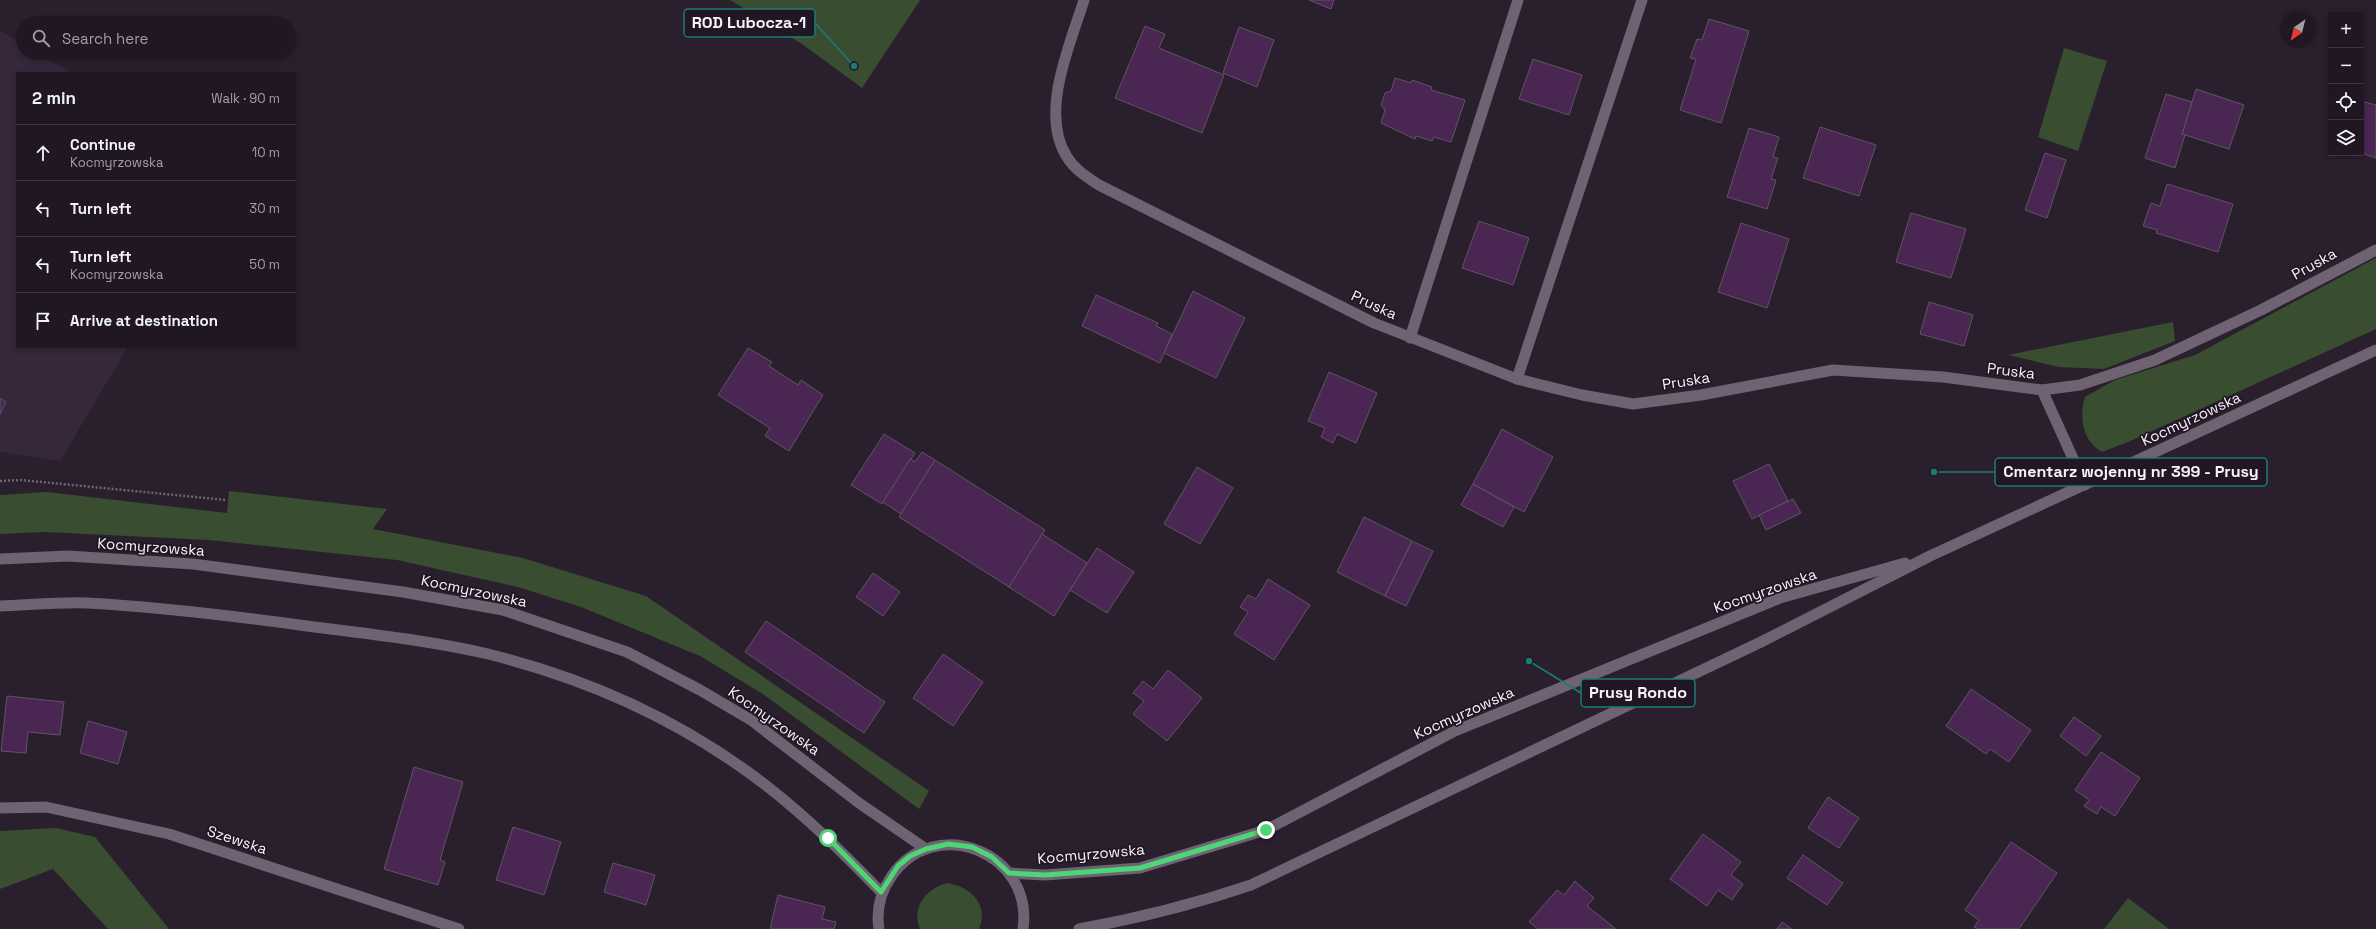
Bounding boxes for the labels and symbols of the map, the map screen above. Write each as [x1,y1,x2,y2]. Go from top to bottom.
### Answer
callout: ROD Lubocza-1 [684,9,815,37]
text: ROD Lubocza-1 [692,12,806,33]
north arrow [2280,12,2316,48]
street label: Pruska [2288,243,2340,284]
street label: Pruska [1348,286,1400,324]
street label: Pruska [1986,358,2037,383]
street label: Pruska [1661,367,1712,394]
street label: Kocmyrzowska [2138,387,2244,450]
callout: Cmentarz wojenny nr 399 - Prusy [1995,458,2267,486]
text: Cmentarz wojenny nr 399 - Prusy [2003,461,2259,482]
street label: Kocmyrzowska [97,533,206,560]
street label: Kocmyrzowska [1711,564,1819,617]
street label: Kocmyrzowska [419,570,529,611]
callout: Prusy Rondo [1581,679,1695,707]
street label: Kocmyrzowska [725,682,824,759]
street label: Kocmyrzowska [1411,682,1517,743]
text: Prusy Rondo [1589,682,1687,703]
street label: Szewska [205,821,270,858]
route end [1257,821,1275,839]
route start [819,829,837,847]
street label: Kocmyrzowska [1036,839,1146,868]

